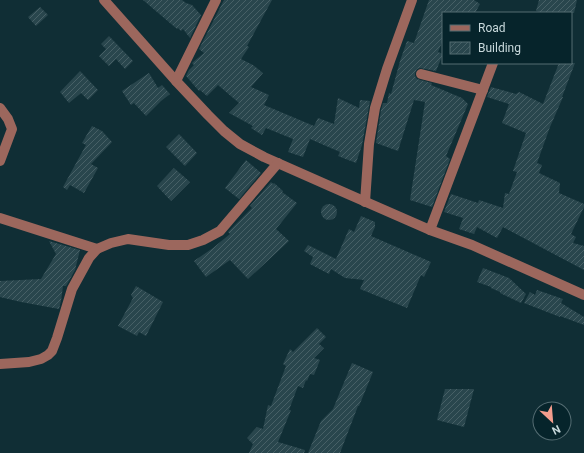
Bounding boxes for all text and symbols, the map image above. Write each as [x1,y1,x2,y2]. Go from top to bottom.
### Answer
legend [442,12,572,64]
text: Road [478,21,506,35]
text: Building [478,41,521,55]
north arrow [532,401,572,441]
text: N [550,422,563,437]

